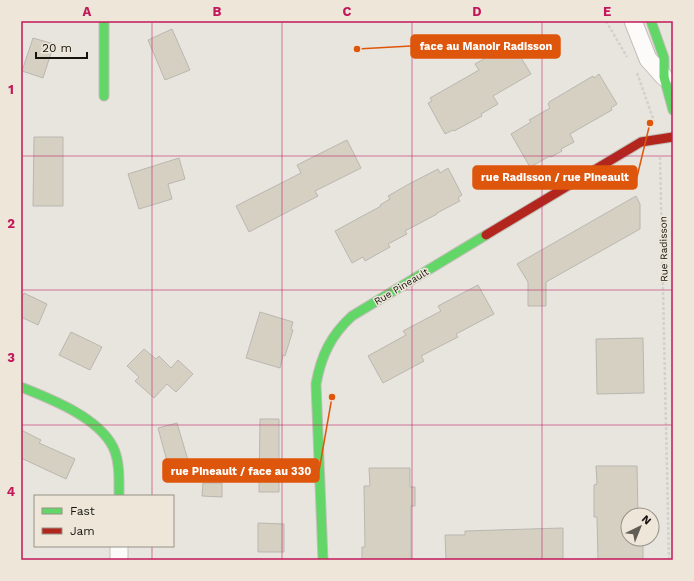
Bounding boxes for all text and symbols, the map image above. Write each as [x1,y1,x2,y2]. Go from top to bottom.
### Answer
text: A [83,4,92,19]
text: B [213,4,222,19]
text: C [343,4,352,19]
text: D [472,4,482,19]
text: E [603,4,611,19]
scale bar [36,34,87,60]
callout: face au Manoir Radisson [411,35,560,58]
text: face au Manoir Radisson [420,40,552,53]
text: 20 m [42,41,72,55]
text: 1 [8,82,14,97]
callout: rue Radisson / rue Pineault [473,166,637,189]
text: rue Radisson / rue Pineault [481,171,629,184]
text: 2 [7,216,15,231]
street label: Rue Radisson [657,216,670,282]
street label: Rue Pineault [372,265,431,307]
text: 3 [7,350,15,365]
callout: rue Pineault / face au 330 [163,459,319,482]
text: rue Pineault / face au 330 [171,465,311,478]
text: 4 [7,484,16,499]
legend [34,495,174,547]
text: Fast [70,504,95,518]
north arrow [620,507,660,547]
text: N [639,513,654,528]
text: Jam [70,524,95,538]

